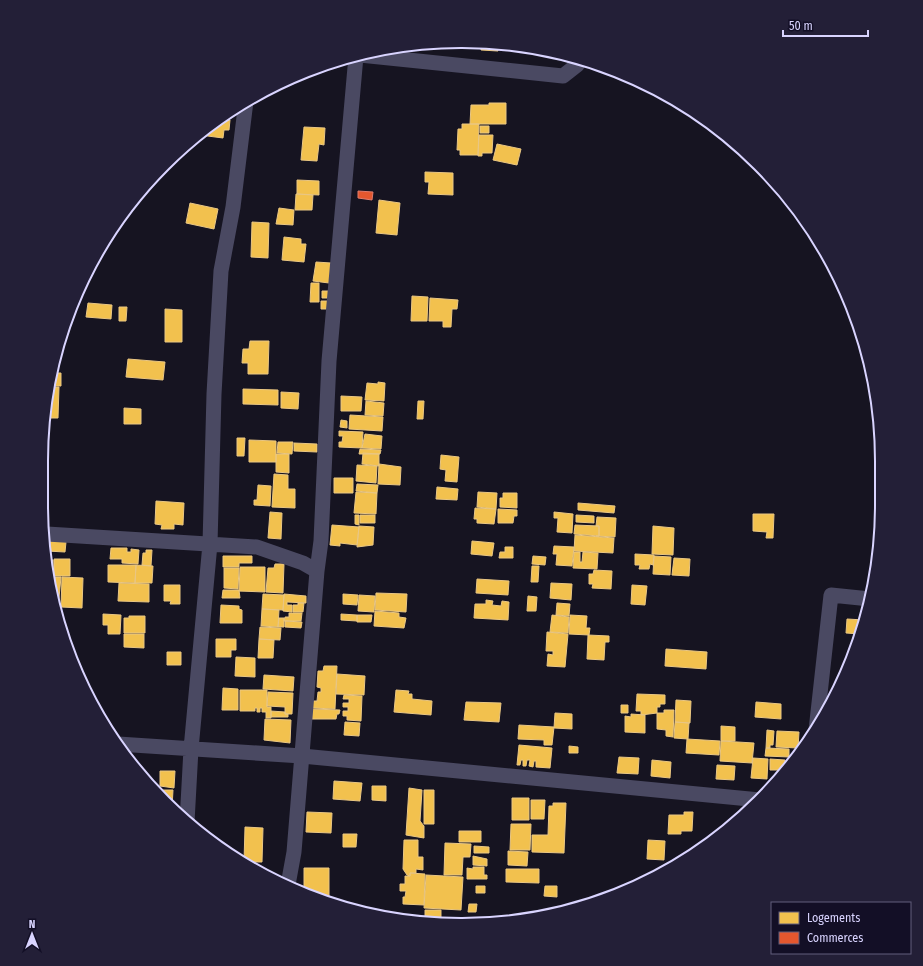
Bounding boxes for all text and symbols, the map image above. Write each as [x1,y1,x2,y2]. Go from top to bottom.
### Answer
scale bar [783,12,868,38]
text: 50 m [789,19,813,33]
legend [771,902,911,954]
text: Logements [807,911,860,925]
north arrow [12,914,52,954]
text: N [29,918,35,931]
text: Commerces [807,931,863,945]

